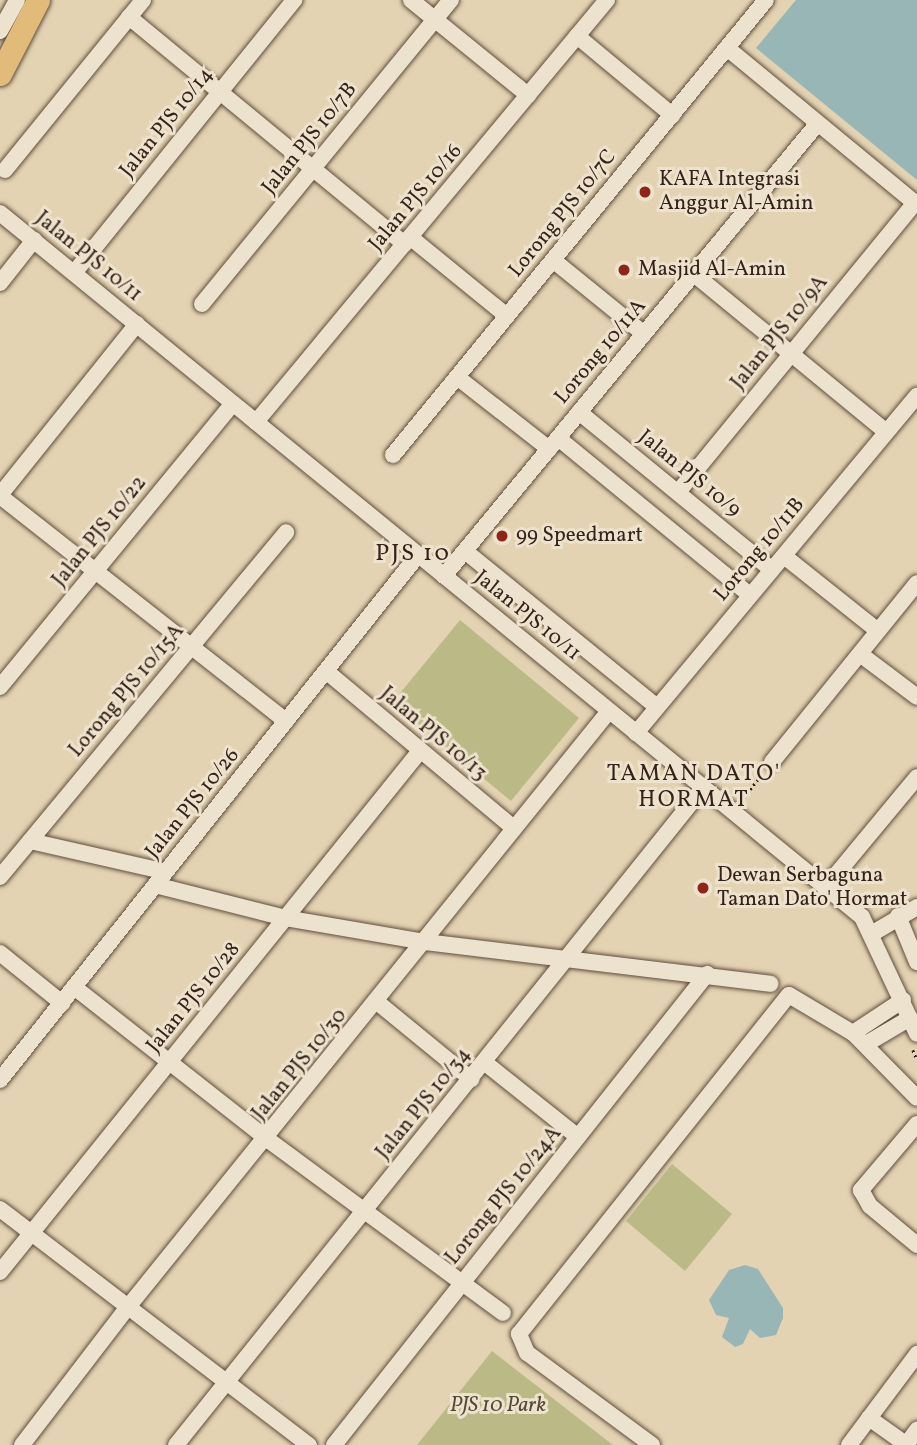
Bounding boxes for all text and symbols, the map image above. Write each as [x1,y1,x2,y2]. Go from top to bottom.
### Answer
street label: Jalan PJS 10/14 [115,63,219,183]
street label: Jalan PJS 10/7B [257,78,363,200]
street label: Jalan PJS 10/16 [364,139,468,257]
street label: Lorong PJS 10/7C [504,145,622,283]
place label: KAFA Integrasi Anggur Al-Amin [659,167,813,217]
marker: KAFA Integrasi Anggur Al-Amin [637,184,653,200]
street label: Jalan PJS 10/11 [30,206,146,308]
place label: Masjid Al-Amin [638,257,786,283]
marker: Masjid Al-Amin [616,262,632,278]
street label: Jalan PJS 10/9A [726,271,834,395]
street label: Lorong 10/11A [550,294,652,410]
street label: Jalan PJS 10/9 [632,425,746,523]
street label: Jalan PJS 10/22 [48,471,152,593]
street label: Lorong 10/11B [709,493,811,607]
place label: 99 Speedmart [516,523,643,549]
marker: 99 Speedmart [494,528,510,544]
district label: PJS 10 [376,541,450,569]
street label: Jalan PJS 10/11 [469,565,585,667]
street label: Lorong PJS 10/15A [64,619,190,763]
street label: Jalan PJS 10/13 [374,682,492,786]
street label: Jalan PJS 10/26 [141,744,245,864]
district label: TAMAN DATO' HORMAT [608,760,780,814]
place label: Dewan Serbaguna Taman Dato' Hormat [717,863,907,913]
marker: Dewan Serbaguna Taman Dato' Hormat [695,880,711,896]
street label: Jalan PJS 10/28 [142,938,246,1058]
street label: Jalan PJS 10/30 [247,1004,353,1126]
street label: Jalan PJS 10/34 [371,1043,477,1165]
street label: Lorong PJS 10/24A [441,1122,567,1270]
park label: PJS 10 Park [450,1393,546,1419]

